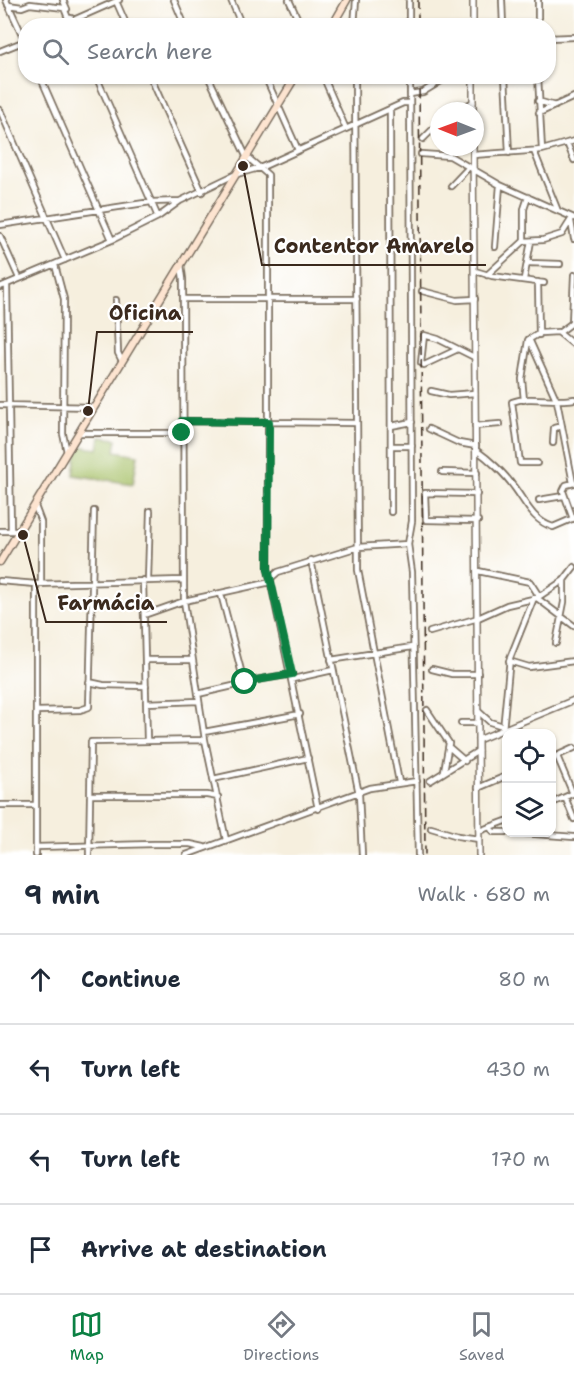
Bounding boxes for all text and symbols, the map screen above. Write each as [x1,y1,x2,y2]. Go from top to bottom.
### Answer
search box [18,18,556,84]
icon: search [39,35,72,68]
text: Search here [87,37,213,66]
north arrow [430,102,484,156]
callout: Contentor Amarelo [262,227,486,265]
text: Contentor Amarelo [274,233,474,259]
callout: Oficina [97,294,193,332]
text: Oficina [109,300,182,326]
route end [168,419,194,445]
callout: Farmácia [46,584,167,622]
text: Farmácia [57,590,155,616]
route start [231,668,257,694]
map controls [502,729,556,837]
button: locate [502,729,556,783]
button: layers [502,783,556,837]
text: 9 min [24,877,100,912]
text: Walk · 680 m [418,881,550,907]
icon: ahead [24,963,57,996]
text: Continue [81,965,181,994]
text: 80 m [498,966,550,992]
icon: left [24,1053,57,1086]
text: Turn left [81,1055,180,1084]
text: 430 m [486,1056,550,1082]
icon: left [24,1143,57,1176]
text: Turn left [81,1145,180,1174]
text: 170 m [491,1146,550,1172]
icon: arrive [24,1233,57,1266]
text: Arrive at destination [81,1235,327,1264]
tab: Map [70,1308,104,1365]
tab: Directions [243,1308,320,1365]
tab: Saved [459,1308,504,1365]

